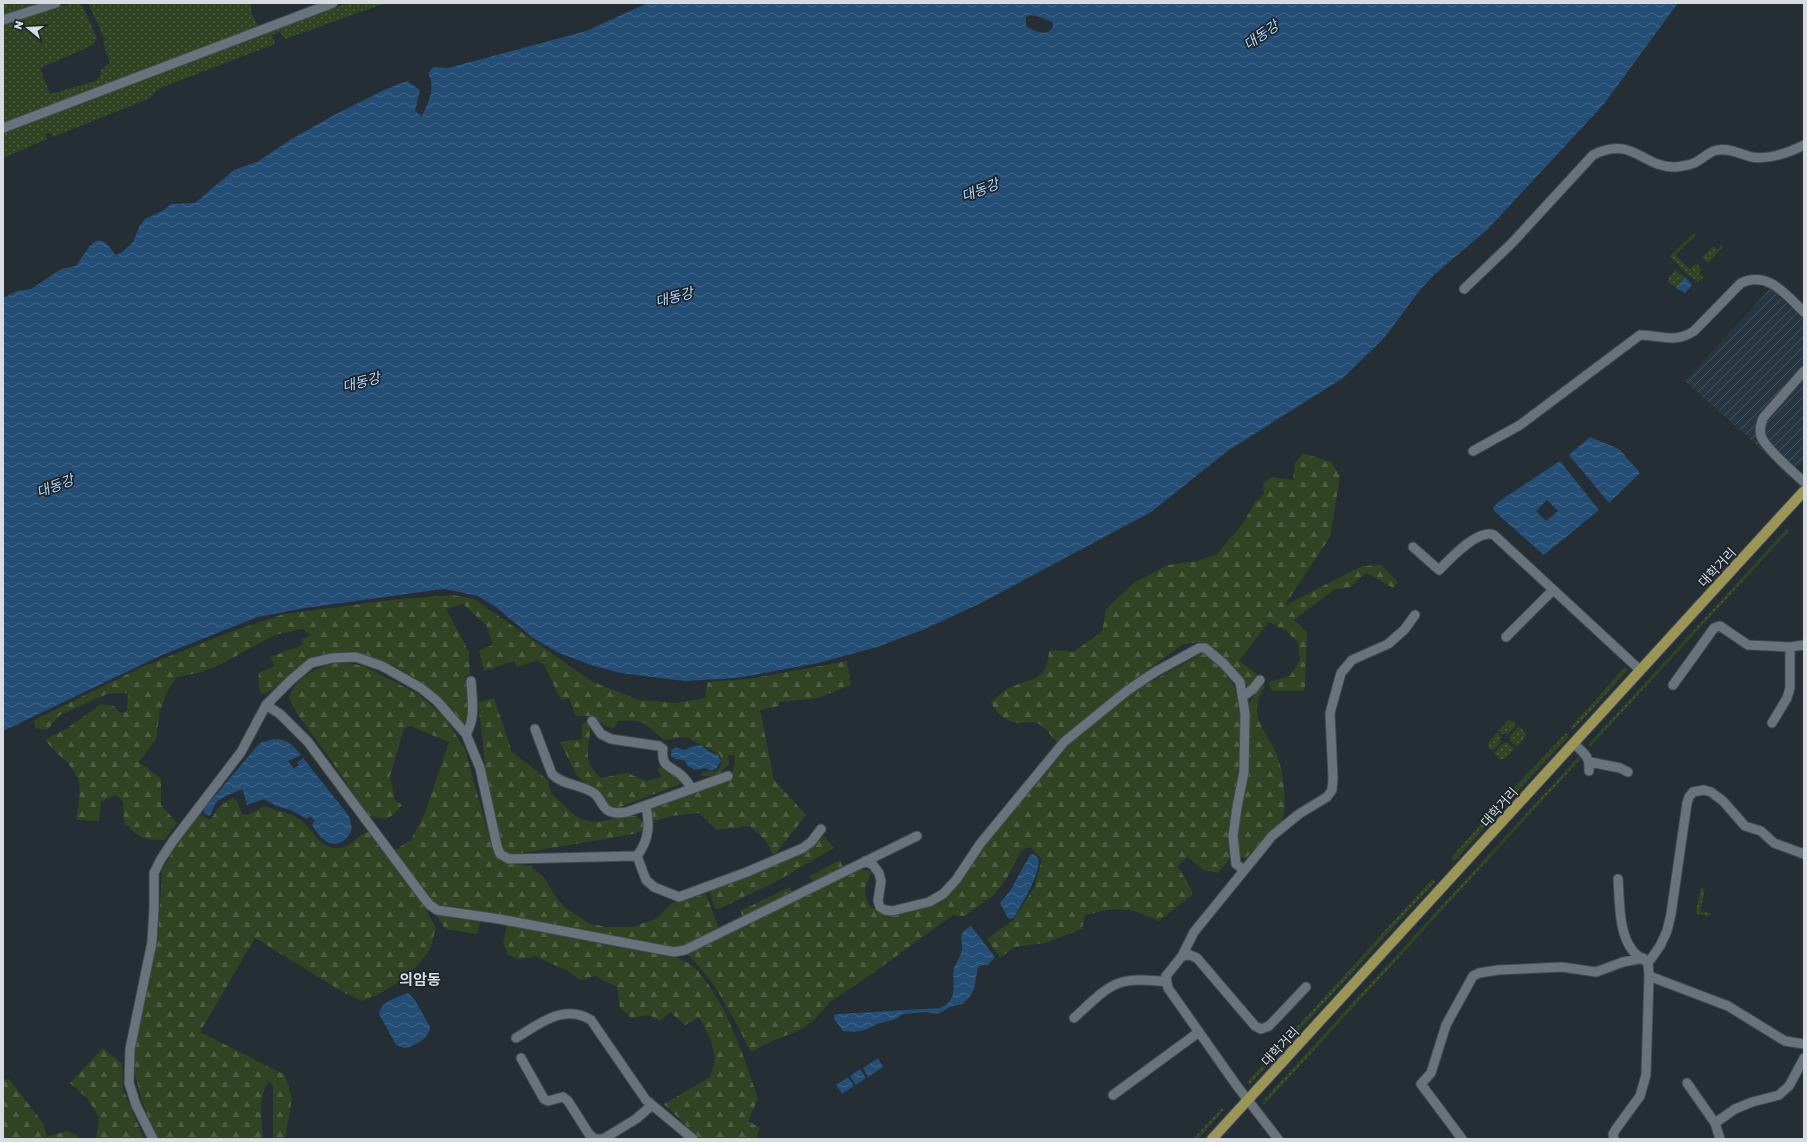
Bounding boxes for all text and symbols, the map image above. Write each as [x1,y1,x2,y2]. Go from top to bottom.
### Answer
north arrow [8,8,48,48]
water label: 대동강 [1240,15,1283,53]
text: N [11,19,25,31]
water label: 대동강 [959,174,1003,204]
water label: 대동강 [653,283,697,310]
water label: 대동강 [340,368,384,395]
water label: 대동강 [34,470,78,500]
street label: 대학거리 [1695,544,1739,590]
street label: 대학거리 [1477,784,1521,830]
district label: 의암동 [399,970,441,988]
street label: 대학거리 [1258,1023,1302,1069]

